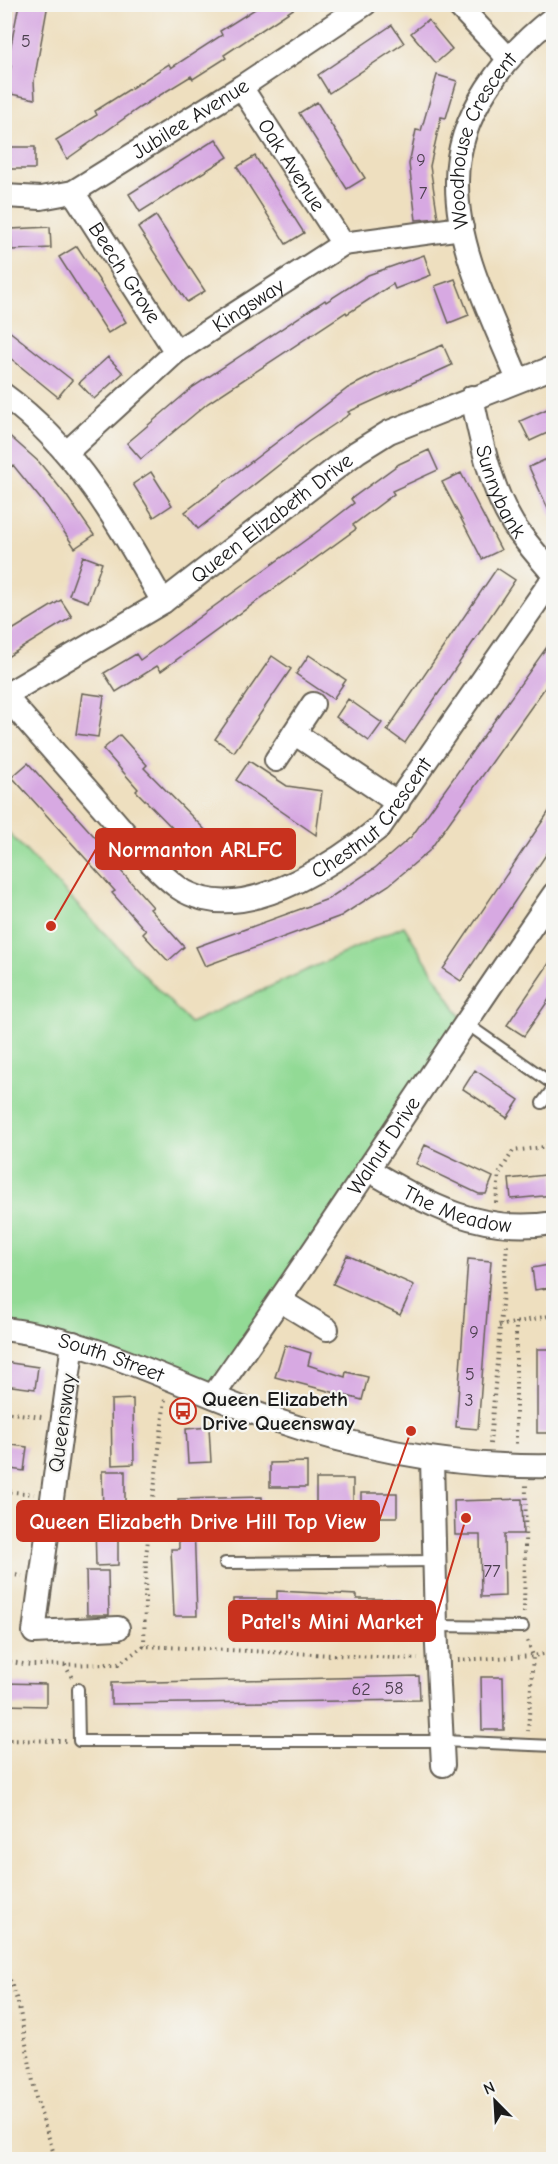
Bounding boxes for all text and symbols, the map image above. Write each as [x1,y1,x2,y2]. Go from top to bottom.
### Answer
house number: 5 [21,31,31,52]
street label: Woodhouse Crescent [445,47,522,231]
street label: Jubilee Avenue [128,73,253,164]
street label: Oak Avenue [253,114,330,216]
house number: 9 [416,150,426,171]
house number: 7 [419,183,428,204]
street label: Beech Grove [84,218,166,328]
street label: Kingsway [208,273,289,337]
street label: Sunnybank [471,442,531,543]
street label: Queen Elizabeth Drive [186,448,357,588]
street label: Chestnut Crescent [307,752,437,883]
callout: Normanton ARLFC [96,829,295,869]
text: Normanton ARLFC [108,837,282,863]
street label: Walnut Drive [342,1092,425,1199]
street label: The Meadow [399,1180,513,1237]
house number: 9 [469,1322,479,1343]
street label: South Street [56,1328,168,1387]
house number: 5 [465,1364,475,1385]
street label: Queensway [43,1372,81,1474]
place label: Queen Elizabeth Drive Queensway [202,1387,355,1435]
house number: 3 [464,1390,474,1411]
bus stop icon: Queen Elizabeth Drive Queensway [168,1396,198,1426]
callout: Queen Elizabeth Drive Hill Top View [17,1501,379,1541]
text: Queen Elizabeth Drive Hill Top View [29,1509,367,1535]
house number: 77 [483,1561,501,1582]
callout: Patel's Mini Market [229,1601,435,1641]
text: Patel's Mini Market [241,1609,424,1635]
house number: 58 [384,1678,404,1699]
house number: 62 [351,1679,371,1700]
north arrow [465,2071,525,2131]
text: N [481,2078,498,2099]

